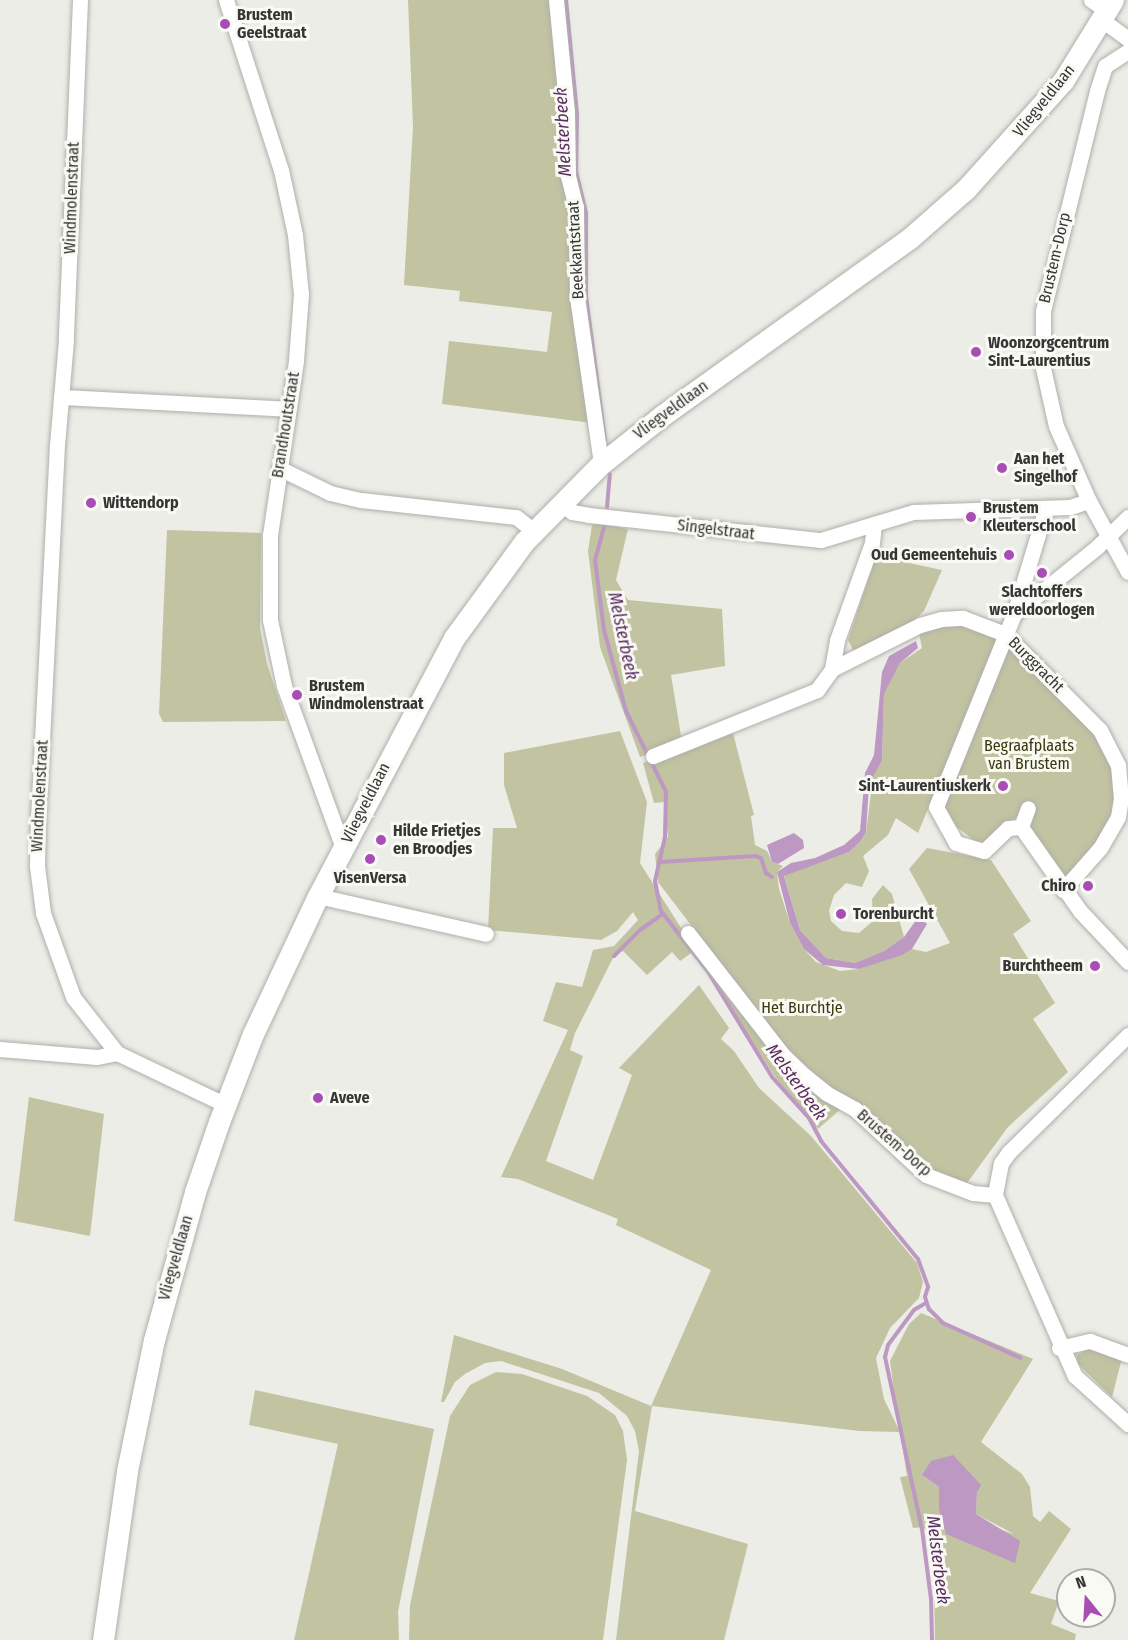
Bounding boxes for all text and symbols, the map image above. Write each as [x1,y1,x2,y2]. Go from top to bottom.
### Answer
place label: Brustem Geelstraat [237,5,307,43]
marker: Brustem Geelstraat [218,17,232,31]
street label: Vliegveldlaan [1009,61,1079,141]
water label: Melsterbeek [550,87,576,177]
street label: Windmolenstraat [60,142,84,254]
street label: Beekkantstraat [564,200,588,300]
street label: Brustem-Dorp [1035,211,1075,305]
place label: Woonzorgcentrum Sint-Laurentius [988,333,1109,371]
marker: Woonzorgcentrum Sint-Laurentius [969,345,983,359]
street label: Brandhoutstraat [268,371,304,479]
street label: Vliegveldlaan [630,376,712,444]
place label: Aan het Singelhof [1014,449,1077,487]
marker: Aan het Singelhof [995,461,1009,475]
place label: Wittendorp [103,493,179,513]
marker: Wittendorp [84,496,98,510]
place label: Brustem Kleuterschool [983,498,1076,536]
marker: Brustem Kleuterschool [964,510,978,524]
street label: Singelstraat [676,516,756,544]
place label: Oud Gemeentehuis [871,545,997,565]
marker: Oud Gemeentehuis [1002,548,1016,562]
marker: Slachtoffers wereldoorlogen [1035,566,1049,580]
place label: Slachtoffers wereldoorlogen [989,582,1095,620]
water label: Melsterbeek [603,590,643,682]
street label: Burggracht [1004,633,1068,697]
place label: Brustem Windmolenstraat [309,676,424,714]
marker: Brustem Windmolenstraat [290,688,304,702]
park label: Begraafplaats van Brustem [984,736,1074,774]
street label: Windmolenstraat [27,739,53,853]
street label: Vliegveldlaan [338,760,394,846]
place label: Sint-Laurentiuskerk [859,776,991,796]
marker: Sint-Laurentiuskerk [996,779,1010,793]
place label: Hilde Frietjes en Broodjes [393,821,481,859]
marker: Hilde Frietjes en Broodjes [374,833,388,847]
marker: VisenVersa [363,852,377,866]
place label: VisenVersa [334,868,406,888]
place label: Chiro [1041,876,1076,896]
marker: Chiro [1081,879,1095,893]
place label: Torenburcht [853,904,934,924]
marker: Torenburcht [834,907,848,921]
place label: Burchtheem [1003,956,1083,976]
marker: Burchtheem [1088,959,1102,973]
park label: Het Burchtje [761,998,843,1018]
water label: Melsterbeek [761,1040,831,1124]
place label: Aveve [330,1088,370,1108]
marker: Aveve [311,1091,325,1105]
street label: Brustem-Dorp [853,1105,935,1181]
street label: Vliegveldlaan [155,1213,197,1303]
water label: Melsterbeek [922,1514,954,1606]
north arrow [1056,1568,1116,1628]
text: N [1073,1572,1088,1593]

